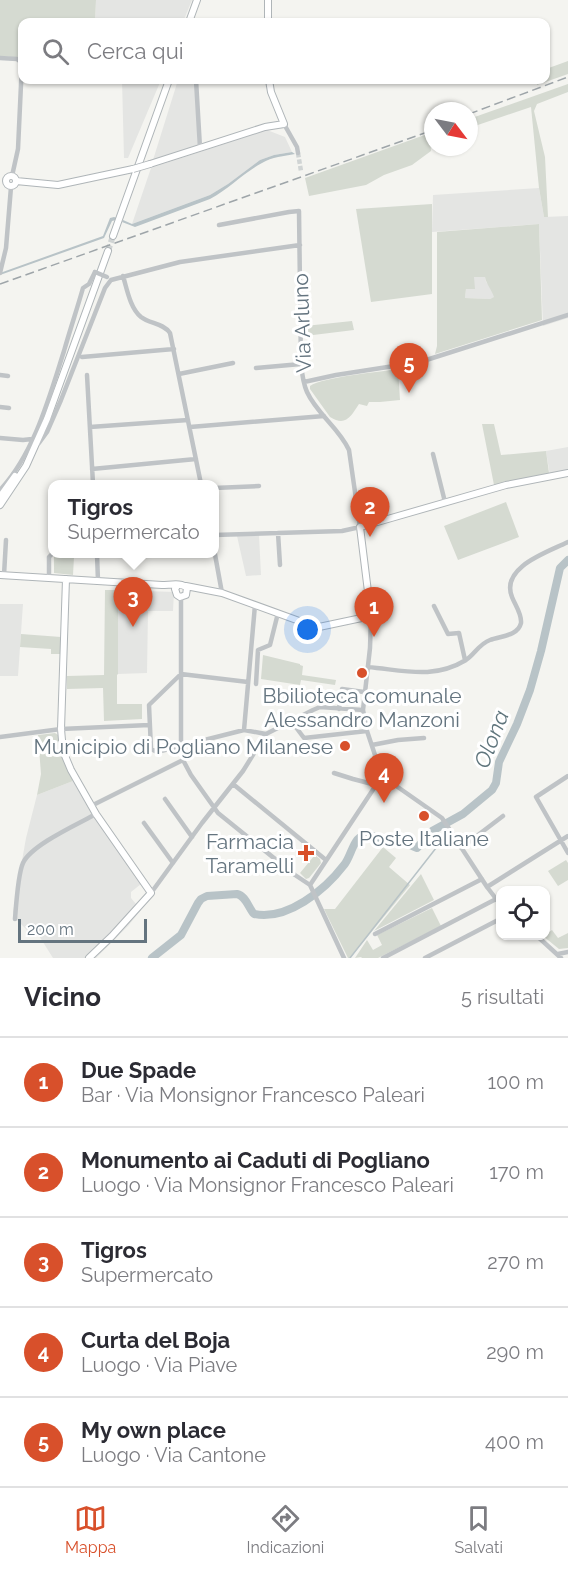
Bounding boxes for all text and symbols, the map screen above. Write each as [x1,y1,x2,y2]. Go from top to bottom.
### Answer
search box [18,18,550,84]
icon: search [39,35,72,68]
text: Cerca qui [87,38,184,64]
north arrow [424,102,478,156]
street label: Via Arluno [288,273,316,373]
pin: 5 [390,344,428,393]
popup [48,480,219,558]
pin: 2 [350,488,389,537]
text: Tigros [67,494,133,520]
text: Supermercato [67,520,200,544]
pin: 3 [114,578,152,627]
pin: 1 [354,588,394,637]
your location [293,615,322,644]
marker: Bbilioteca comunale Alessandro Manzoni [355,666,369,680]
place label: Bbilioteca comunale Alessandro Manzoni [262,683,462,732]
water label: Olona [468,706,514,772]
place label: Municipio di Pogliano Milanese [33,734,333,759]
marker: Municipio di Pogliano Milanese [338,739,352,753]
pin: 4 [364,754,404,803]
marker: Poste Italiane [417,809,431,823]
place label: Poste Italiane [359,826,489,851]
place label: Farmacia Taramelli [206,829,294,878]
marker: Farmacia Taramelli [299,846,313,860]
map controls [496,886,550,940]
button: locate [496,886,550,940]
scale bar [18,916,147,944]
text: 200 m [27,920,74,939]
text: Vicino [24,982,101,1012]
text: 5 risultati [461,985,544,1009]
text: Due Spade [81,1057,196,1083]
text: 1 [39,1070,48,1094]
text: 100 m [487,1070,544,1094]
text: Bar · Via Monsignor Francesco Paleari [81,1083,425,1107]
text: Monumento ai Caduti di Pogliano [81,1147,430,1173]
text: 2 [38,1160,49,1184]
text: 170 m [489,1160,544,1184]
text: Luogo · Via Monsignor Francesco Paleari [81,1173,454,1197]
text: Tigros [81,1237,147,1263]
text: 3 [38,1250,49,1274]
text: 270 m [487,1250,544,1274]
text: Supermercato [81,1263,213,1287]
text: Curta del Boja [81,1327,230,1353]
text: 4 [38,1340,49,1364]
text: 290 m [486,1340,544,1364]
text: Luogo · Via Piave [81,1353,237,1377]
text: My own place [81,1417,226,1443]
text: 5 [38,1430,49,1454]
text: 400 m [485,1430,544,1454]
text: Luogo · Via Cantone [81,1443,266,1467]
tab: Mappa [65,1502,116,1557]
tab: Indicazioni [246,1502,324,1557]
tab: Salvati [455,1502,503,1557]

